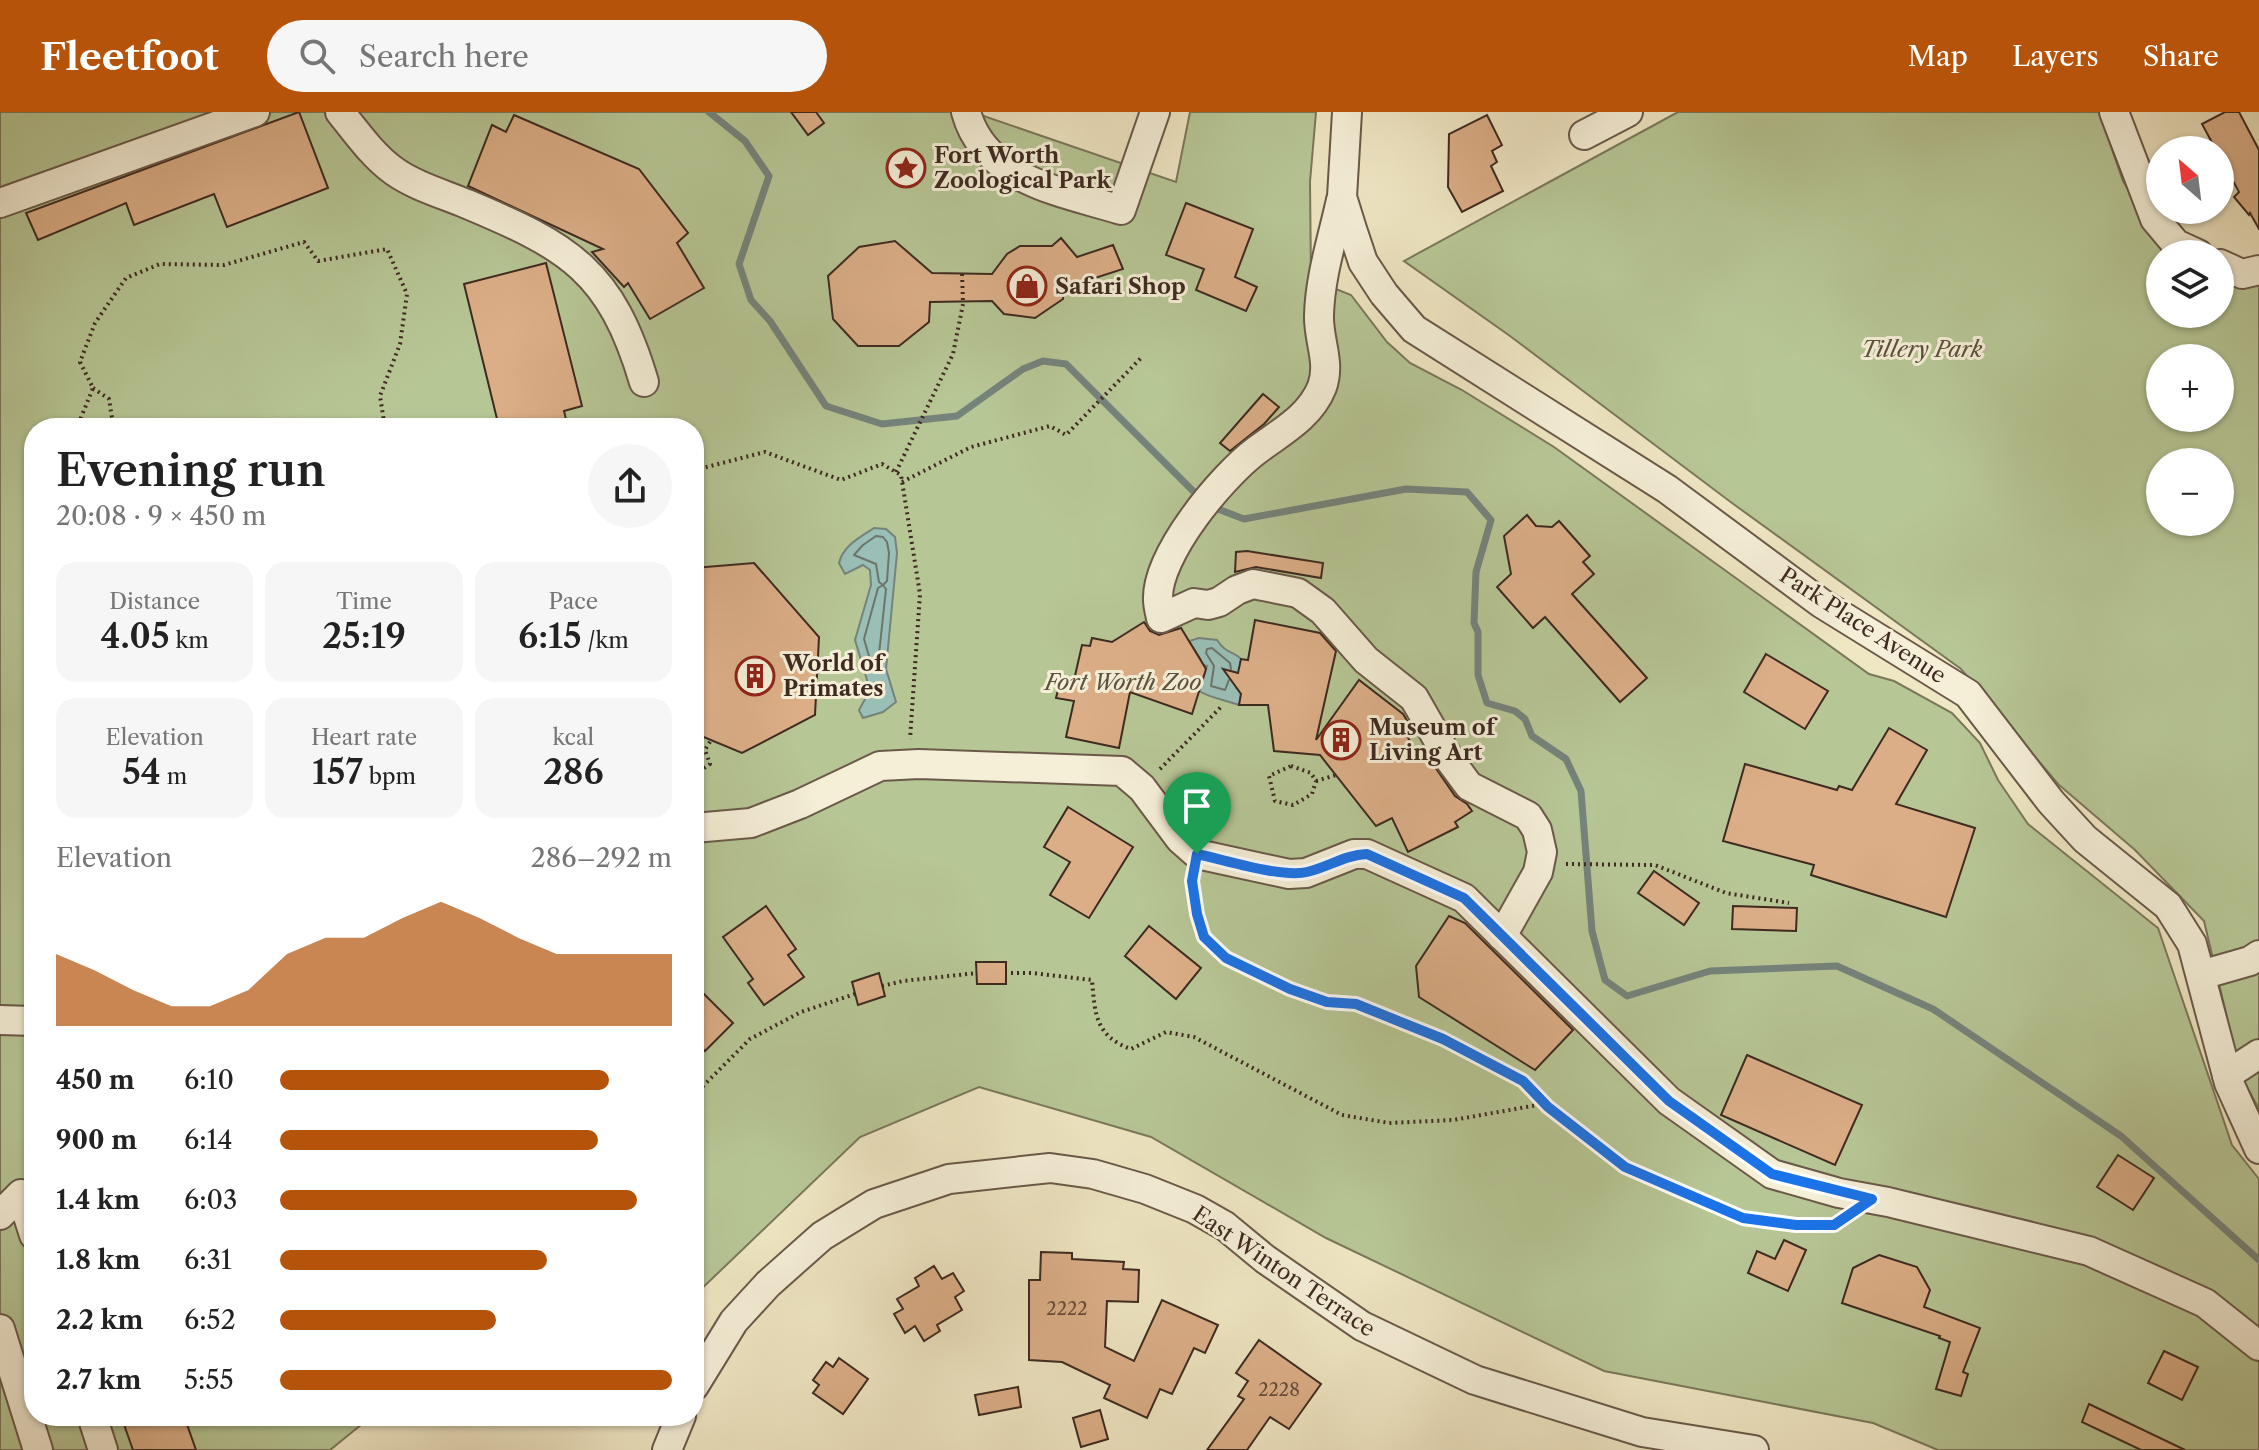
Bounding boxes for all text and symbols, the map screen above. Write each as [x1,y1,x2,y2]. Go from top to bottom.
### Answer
search box [267,20,827,92]
text: Fleetfoot [40,33,219,80]
icon: search [295,34,339,78]
text: Search here [359,38,529,75]
text: Map [1908,39,1968,73]
text: Layers [2012,39,2099,73]
text: Share [2143,39,2219,73]
north arrow [2146,136,2234,224]
map controls [2146,136,2234,536]
place label: Fort Worth Zoological Park [934,142,1111,194]
place icon: Fort Worth Zoological Park [885,147,927,189]
button: layers [2146,240,2234,328]
shop icon: Safari Shop [1006,265,1048,307]
place label: Safari Shop [1055,273,1186,300]
park label: Tillery Park [1862,336,1983,363]
button: + [2146,344,2234,432]
text: Evening run [56,443,326,497]
button: share [588,444,672,528]
button: − [2146,448,2234,536]
text: 20:08 · 9 × 450 m [56,500,266,532]
street label: Park Place Avenue [1774,562,1951,689]
text: Distance [109,588,200,615]
text: Time [336,588,392,615]
text: Pace [548,588,598,615]
text: 4.05 [101,615,170,657]
text: 25:19 [322,615,406,657]
text: 6:15 [518,615,582,657]
text: km [170,627,209,654]
text: /km [582,627,629,654]
place label: World of Primates [782,650,886,702]
building icon: World of Primates [734,655,776,697]
park label: Fort Worth Zoo [1043,669,1201,696]
place label: Museum of Living Art [1369,714,1498,766]
building icon: Museum of Living Art [1320,719,1362,761]
text: Elevation [106,724,204,751]
text: Heart rate [311,724,417,751]
text: kcal [553,724,594,751]
text: 54 [122,751,161,793]
text: 157 [312,751,363,793]
text: 286 [543,751,604,793]
text: m [161,763,187,790]
text: bpm [363,763,416,790]
pin [1163,772,1231,854]
icon: arrive [1175,784,1219,828]
text: Elevation [56,842,172,874]
text: 286–292 m [531,842,672,874]
text: 450 m [56,1064,135,1096]
text: 6:10 [184,1064,234,1096]
text: 900 m [56,1124,137,1156]
text: 6:14 [184,1124,232,1156]
text: 1.4 km [56,1184,140,1216]
text: 6:03 [184,1184,237,1216]
street label: East Winton Terrace [1187,1200,1380,1343]
text: 1.8 km [56,1244,140,1276]
text: 6:31 [184,1244,232,1276]
house number: 2222 [1046,1298,1088,1320]
text: 2.2 km [56,1304,143,1336]
text: 6:52 [184,1304,236,1336]
text: 2.7 km [56,1364,141,1396]
text: 5:55 [184,1364,234,1396]
house number: 2228 [1258,1379,1300,1401]

